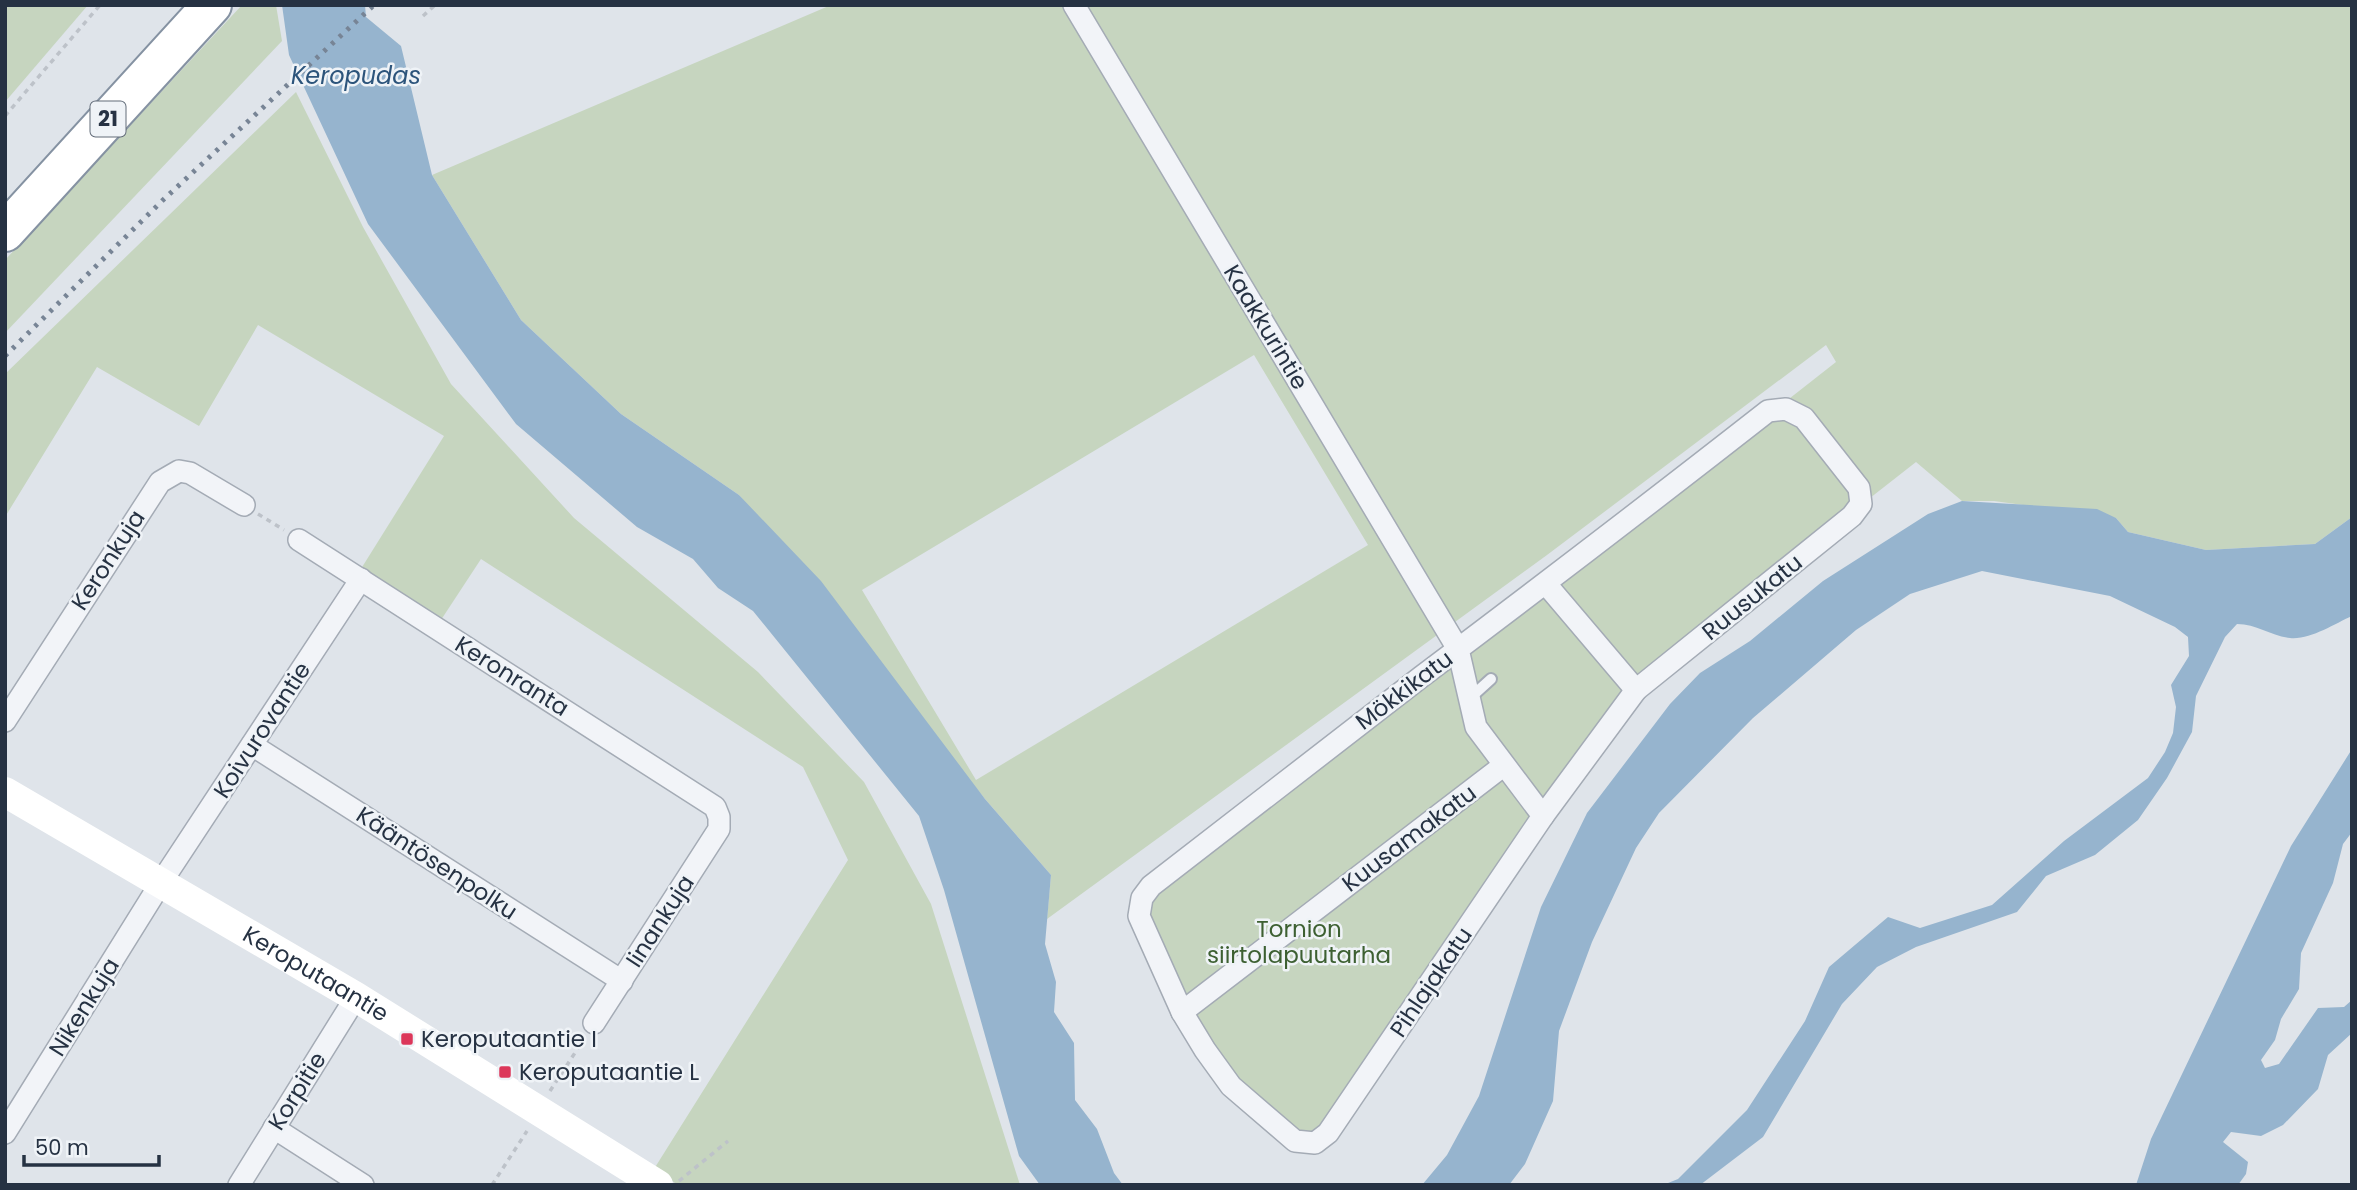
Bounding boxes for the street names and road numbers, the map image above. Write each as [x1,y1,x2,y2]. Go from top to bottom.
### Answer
road number: 21 [90,102,126,136]
street label: Kaakkurintie [1216,259,1316,395]
street label: Keronkuja [64,504,152,616]
street label: Ruusukatu [1695,547,1809,647]
street label: Keronranta [449,628,575,724]
street label: Mökkikatu [1349,643,1459,737]
street label: Koivurovantie [206,656,318,804]
street label: Kuusamakatu [1335,777,1483,899]
street label: Kääntösenpolku [350,799,524,927]
street label: Iinankuja [618,869,702,973]
street label: Keroputaantie [237,918,395,1029]
street label: Pihlajakatu [1382,921,1480,1043]
street label: Nikenkuja [41,952,127,1062]
street label: Korpitie [260,1046,334,1136]

